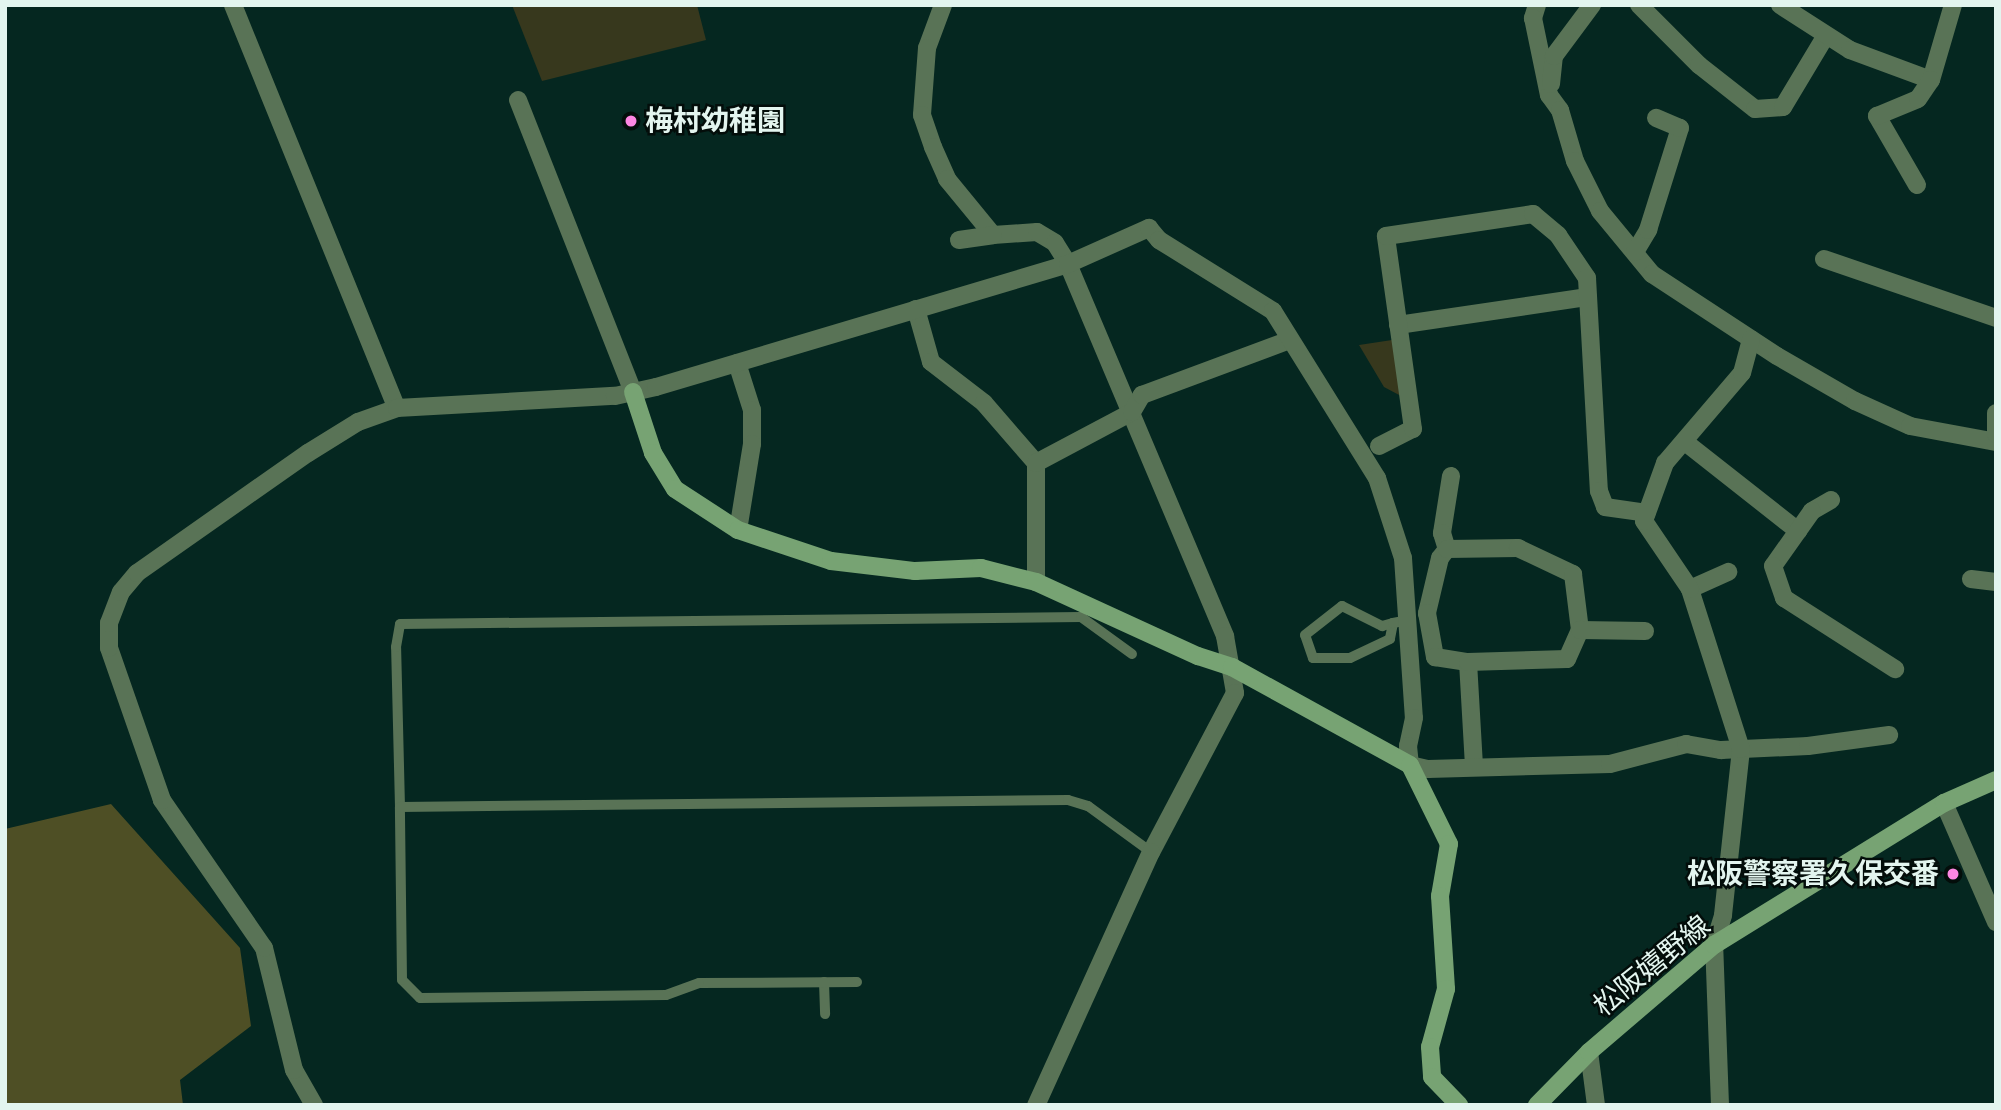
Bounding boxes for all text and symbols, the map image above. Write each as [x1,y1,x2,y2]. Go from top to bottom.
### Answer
place label: 梅村幼稚園 [645,104,785,138]
marker: 梅村幼稚園 [623,113,639,129]
place label: 松阪警察署久保交番 [1687,857,1939,891]
marker: 松阪警察署久保交番 [1945,866,1961,882]
street label: 松阪嬉野線 [1587,909,1717,1023]

